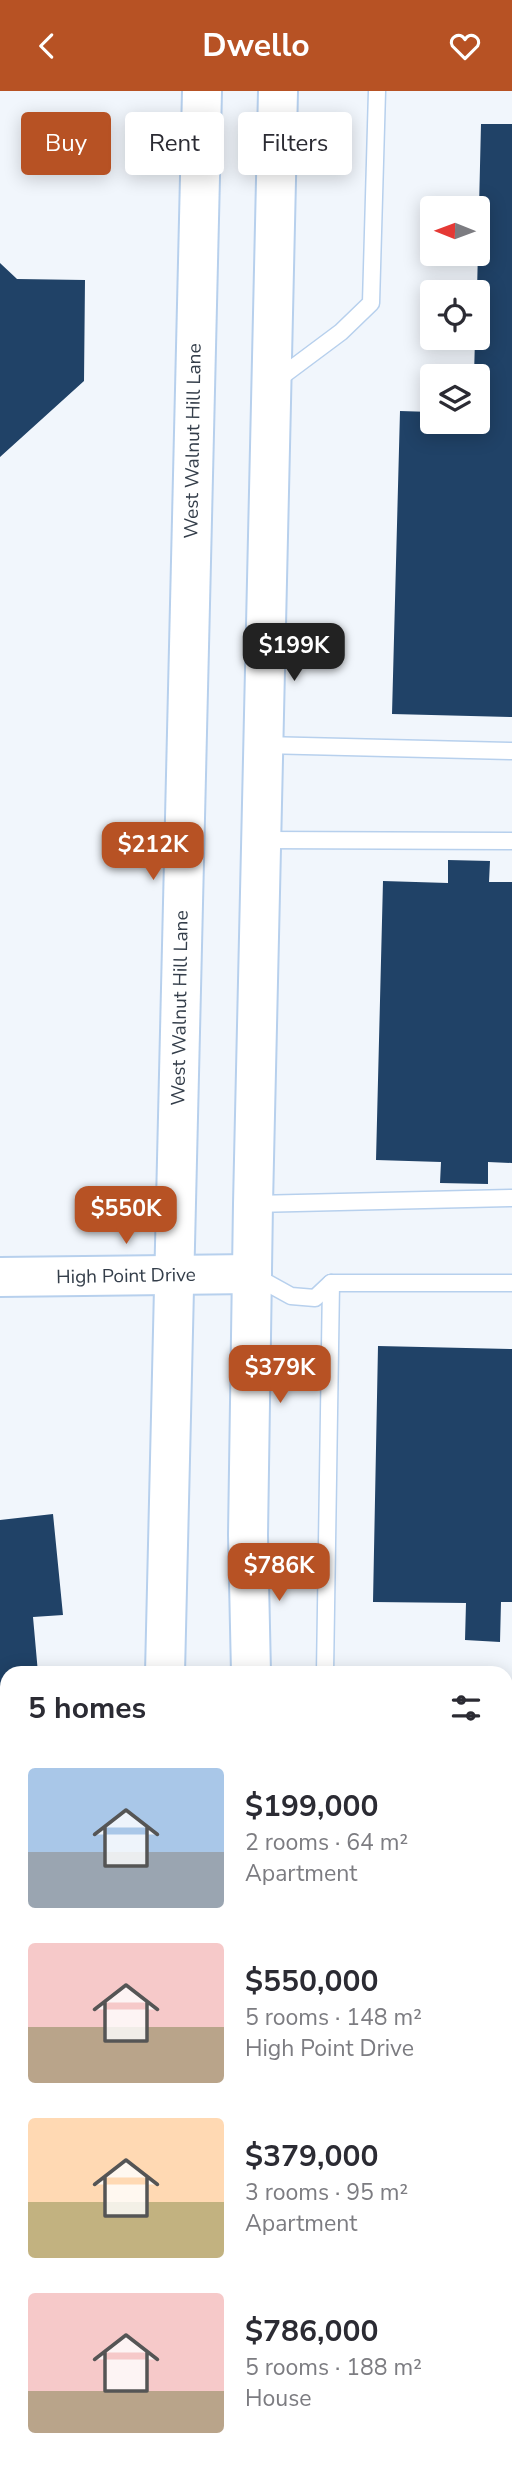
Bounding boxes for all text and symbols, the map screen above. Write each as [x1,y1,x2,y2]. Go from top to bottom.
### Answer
text: Dwello [202,24,310,67]
icon: back [28,27,66,65]
icon: heart [446,27,484,65]
chip: Buy [21,112,111,175]
chip: Rent [125,112,224,175]
chip: Filters [238,112,352,175]
north arrow [420,196,490,266]
map controls [420,196,490,434]
button: locate [420,280,490,350]
street label: West Walnut Hill Lane [178,343,208,539]
button: layers [420,364,490,434]
pin: $199K [245,623,343,683]
text: $199K [259,630,329,661]
pin: $212K [104,823,202,882]
text: $212K [118,829,188,860]
street label: West Walnut Hill Lane [165,910,195,1106]
pin: $550K [77,1187,175,1246]
text: $550K [91,1193,161,1224]
street label: High Point Drive [56,1262,196,1290]
pin: $379K [231,1345,329,1405]
text: $379K [245,1352,315,1383]
pin: $786K [230,1543,328,1603]
text: $786K [244,1550,314,1581]
text: 5 homes [28,1688,146,1729]
icon: filters [447,1689,485,1727]
text: $199,000 [245,1786,378,1827]
icon: home [84,1796,168,1880]
text: 2 rooms · 64 m² [245,1827,408,1858]
text: Apartment [245,1858,357,1889]
text: $550,000 [245,1961,378,2002]
icon: home [84,1971,168,2055]
text: 5 rooms · 148 m² [245,2002,422,2033]
text: High Point Drive [245,2033,414,2064]
text: $379,000 [245,2136,378,2177]
icon: home [84,2146,168,2230]
text: 3 rooms · 95 m² [245,2177,408,2208]
text: Apartment [245,2208,357,2239]
text: $786,000 [245,2311,378,2352]
icon: home [84,2321,168,2405]
text: 5 rooms · 188 m² [245,2352,422,2383]
text: House [245,2383,312,2414]

